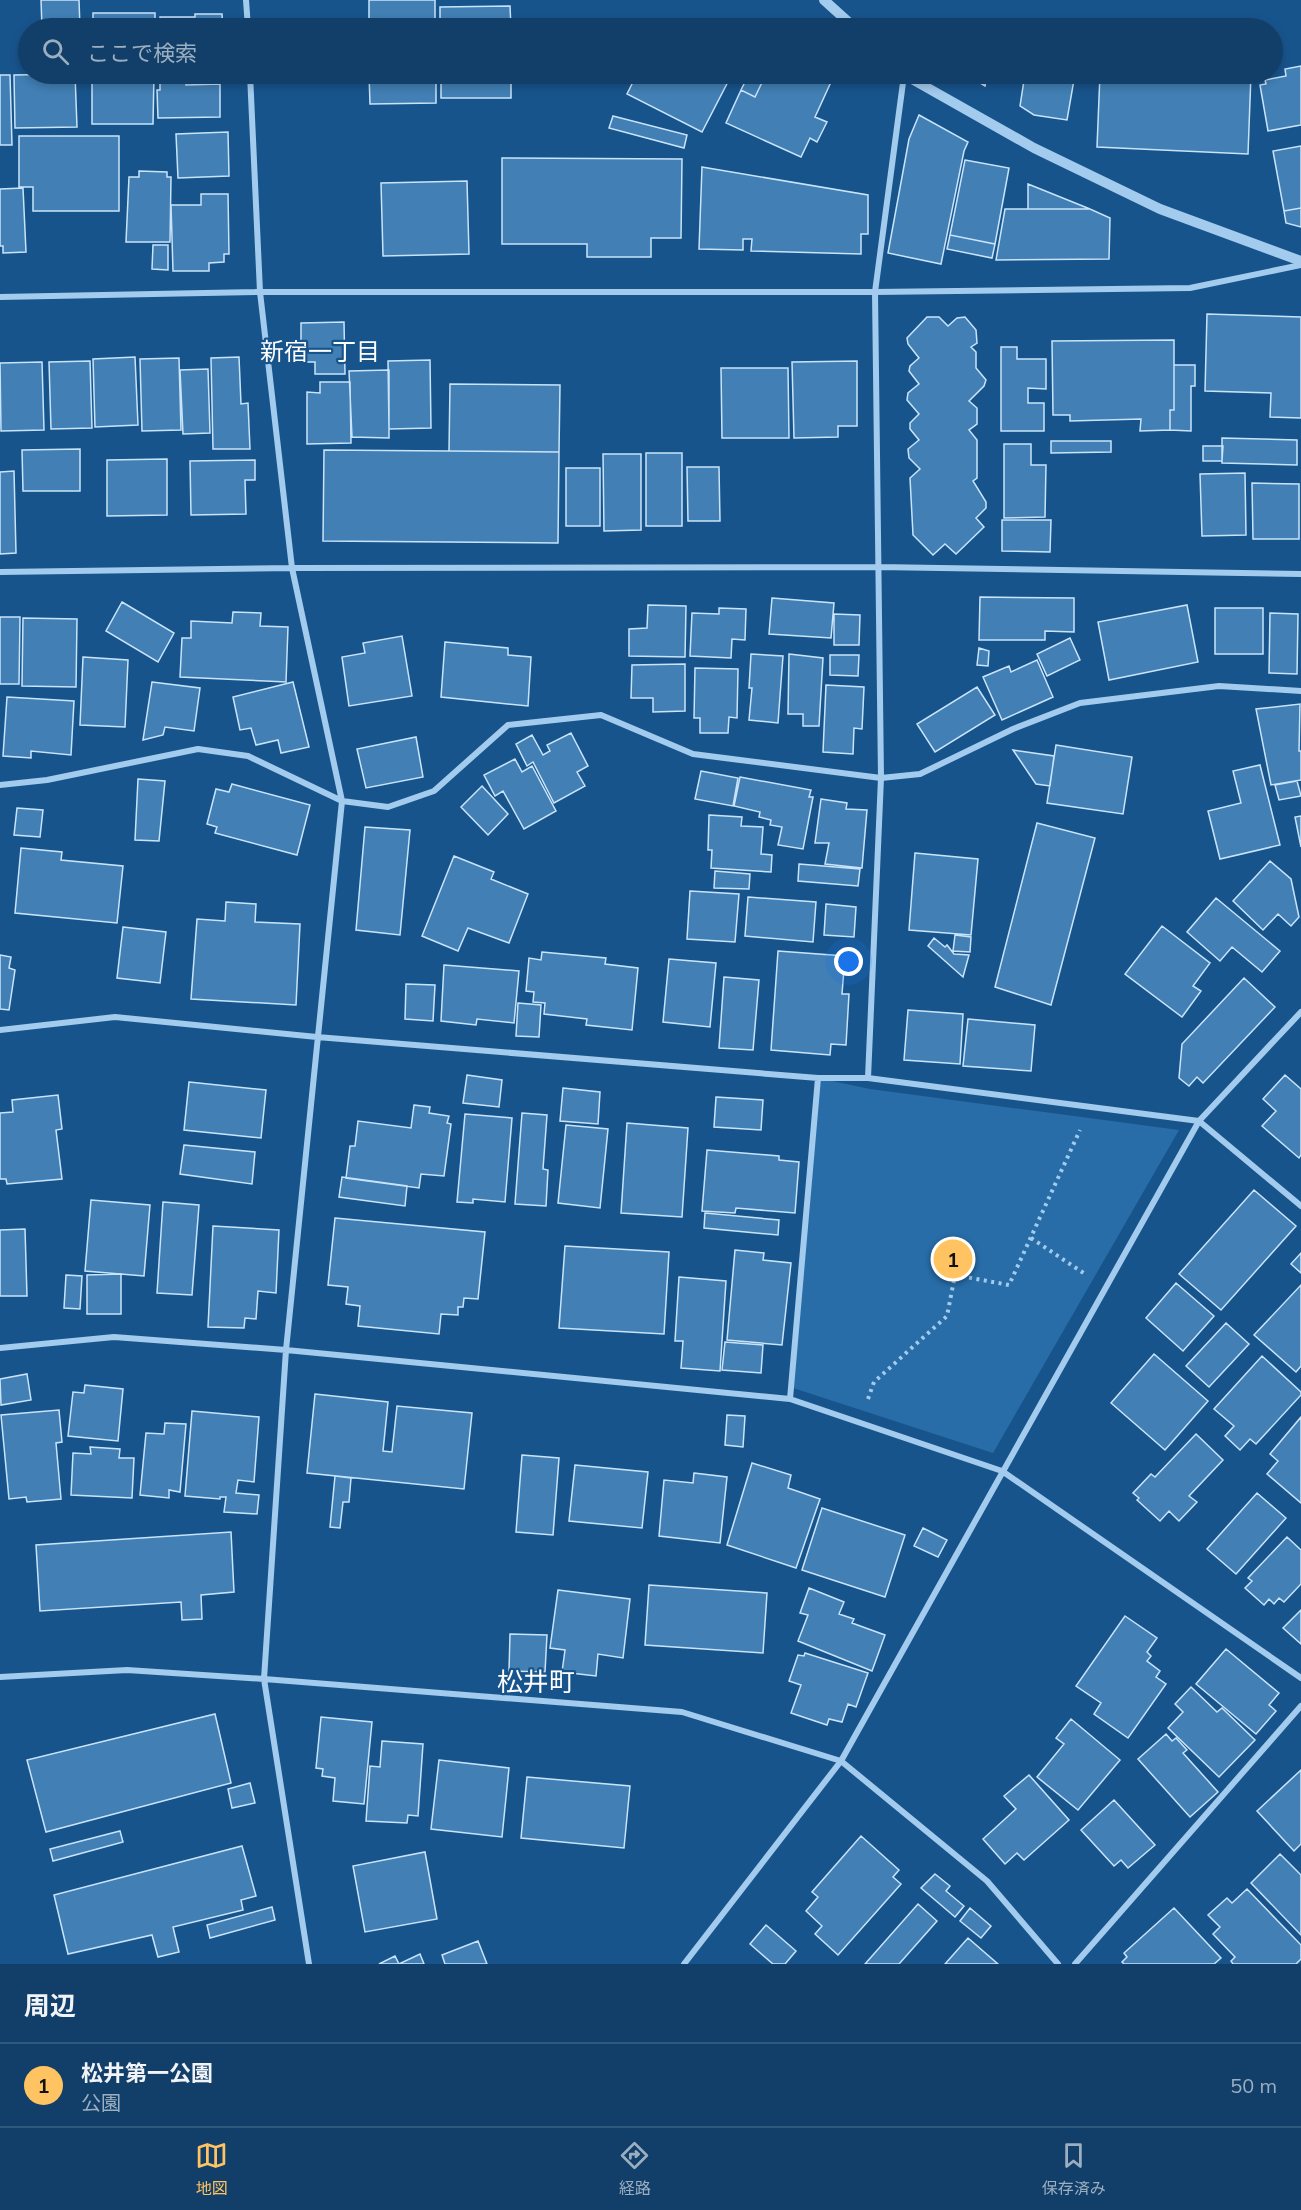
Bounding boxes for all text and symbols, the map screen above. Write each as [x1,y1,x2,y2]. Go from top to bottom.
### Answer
search box [18,18,1283,84]
icon: search [39,35,72,68]
text: ここで検索 [87,39,197,67]
district label: 新宿一丁目 [260,336,380,366]
your location [834,947,863,976]
pin: 1 [934,1236,972,1282]
district label: 松井町 [497,1665,575,1698]
text: 周辺 [24,1989,76,2022]
text: 松井第一公園 [81,2059,213,2087]
text: 1 [38,2073,50,2098]
text: 50 m [1230,2073,1277,2098]
text: 公園 [81,2090,121,2115]
tab: 地図 [195,2139,228,2199]
tab: 経路 [618,2139,651,2199]
tab: 保存済み [1042,2139,1106,2199]

